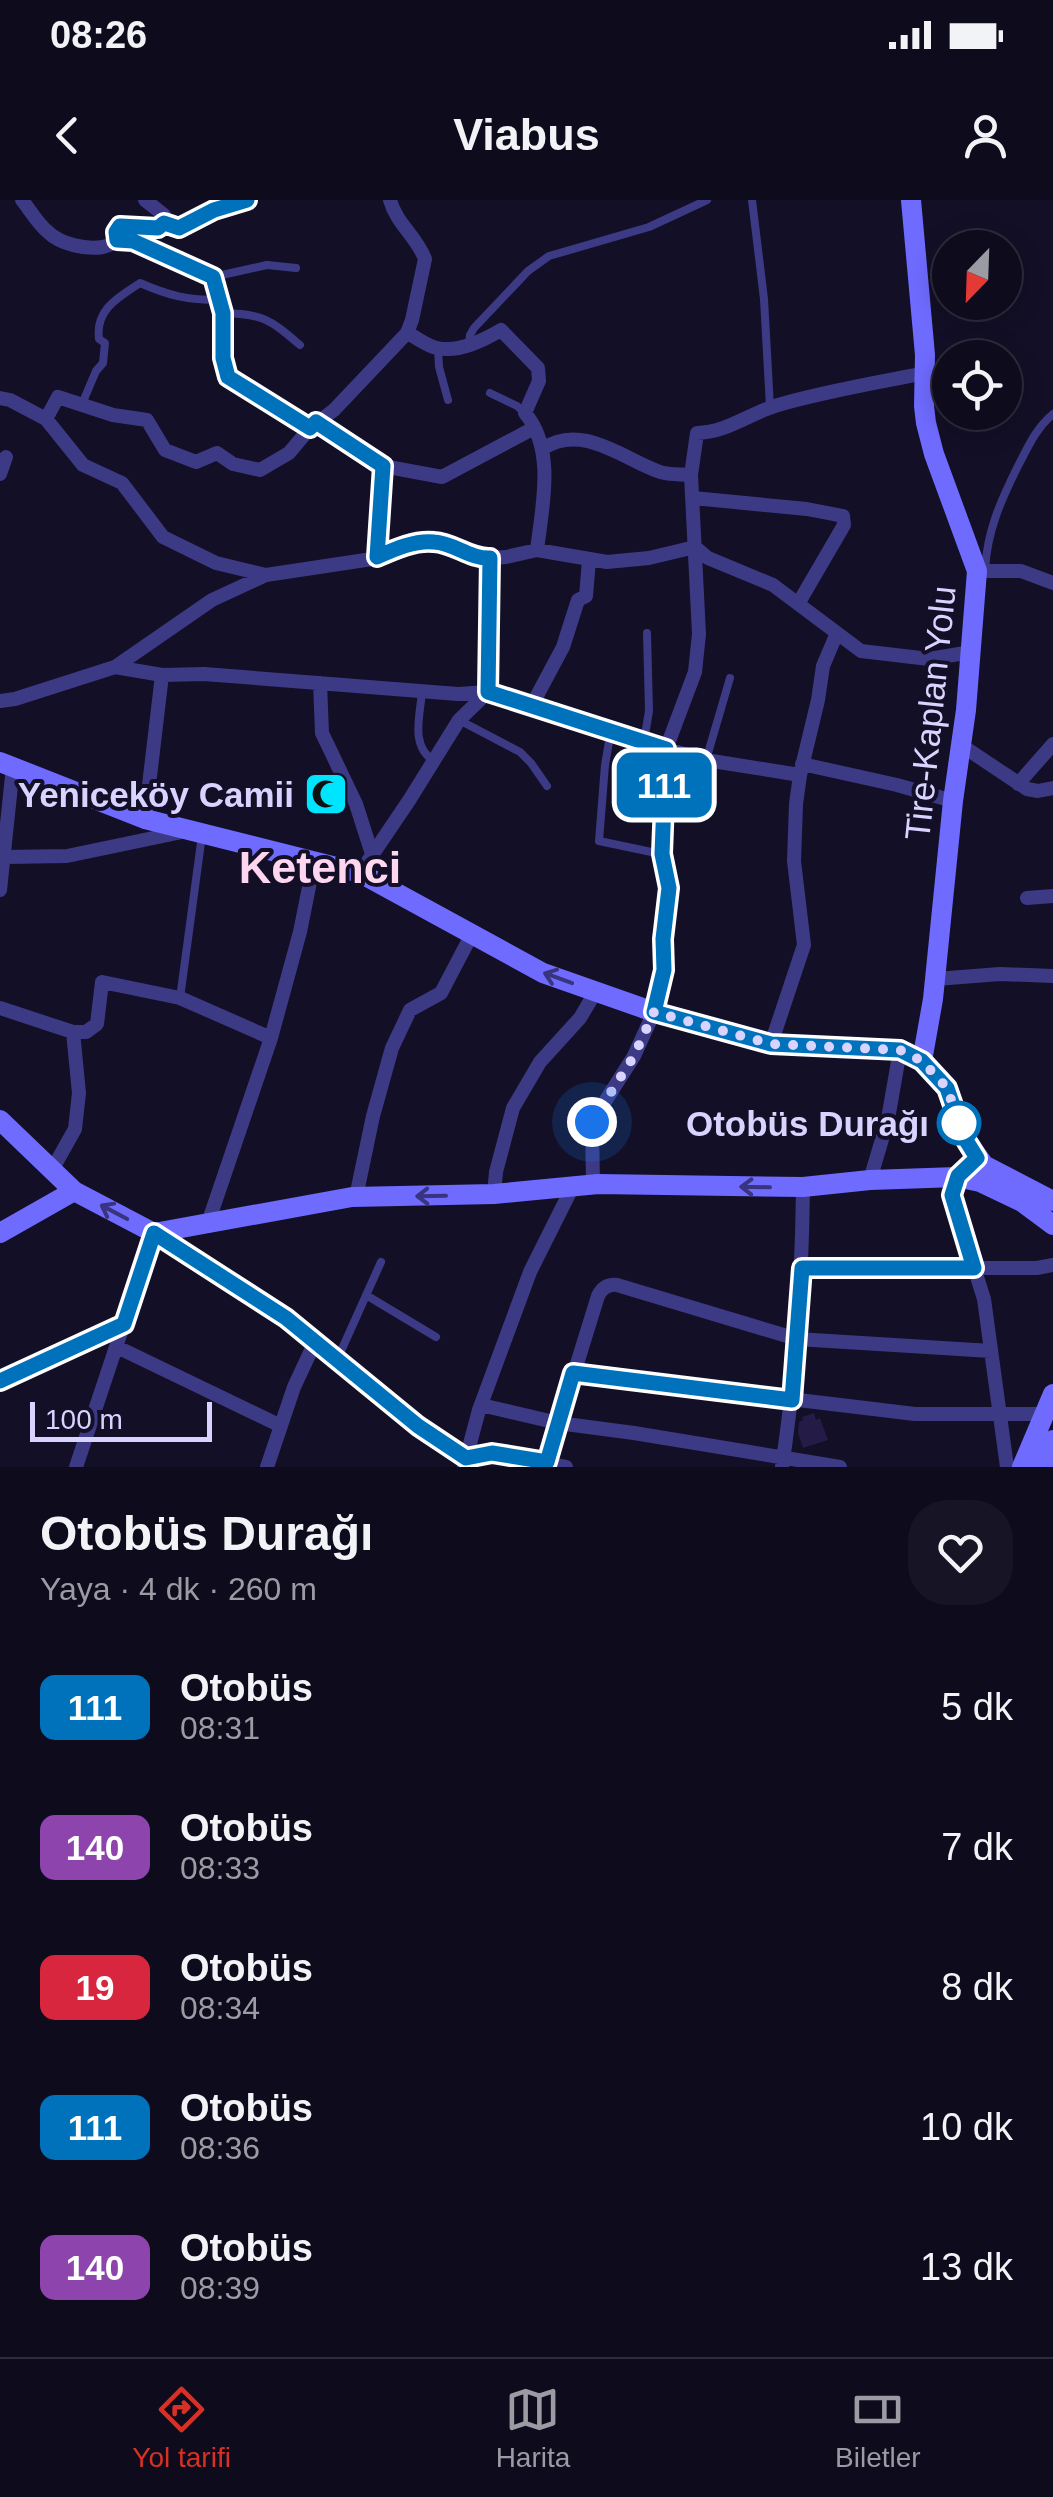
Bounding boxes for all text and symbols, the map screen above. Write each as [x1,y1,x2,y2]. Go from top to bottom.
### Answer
text: 08:26 [50,14,147,56]
icon: back [40,108,95,163]
icon: person [958,108,1013,163]
text: Viabus [453,109,600,160]
north arrow [932,230,1022,320]
map controls [932,230,1022,430]
button: locate [932,340,1022,430]
street label: Tire-Kaplan Yolu [897,584,963,842]
line badge: 111 [606,752,722,818]
text: 111 [637,766,691,805]
mosque icon: Yeniceköy Camii [303,771,349,817]
place label: Yeniceköy Camii [18,775,294,814]
district label: Ketenci [239,842,401,893]
one-way arrow [543,968,574,986]
your location [567,1097,617,1147]
marker: Otobüs Durağı [938,1102,980,1144]
place label: Otobüs Durağı [686,1104,929,1143]
one-way arrow [740,1178,772,1196]
one-way arrow [415,1186,447,1205]
one-way arrow [100,1202,130,1221]
scale bar [30,1397,212,1442]
text: 100 m [45,1404,123,1435]
button: heart [908,1500,1013,1605]
text: Otobüs Durağı [40,1507,373,1560]
text: Yaya · 4 dk · 260 m [40,1571,317,1607]
text: Otobüs [180,1667,313,1709]
text: 5 dk [941,1686,1013,1728]
text: 111 [68,1688,122,1727]
text: 08:31 [180,1710,260,1746]
text: Otobüs [180,1807,313,1849]
text: 7 dk [941,1826,1013,1868]
text: 140 [66,1828,124,1867]
text: 08:33 [180,1850,260,1886]
text: Otobüs [180,1947,313,1989]
text: 8 dk [941,1966,1013,2008]
text: 19 [76,1968,114,2007]
text: 08:34 [180,1990,260,2026]
text: Otobüs [180,2087,313,2129]
text: 10 dk [920,2106,1013,2148]
text: 111 [68,2108,122,2147]
text: 08:36 [180,2130,260,2166]
text: Otobüs [180,2227,313,2269]
text: 13 dk [920,2246,1013,2288]
text: 140 [66,2248,124,2287]
text: 08:39 [180,2270,260,2306]
tab: Yol tarifi [132,2382,231,2474]
tab: Harita [496,2382,570,2474]
tab: Biletler [835,2382,921,2474]

